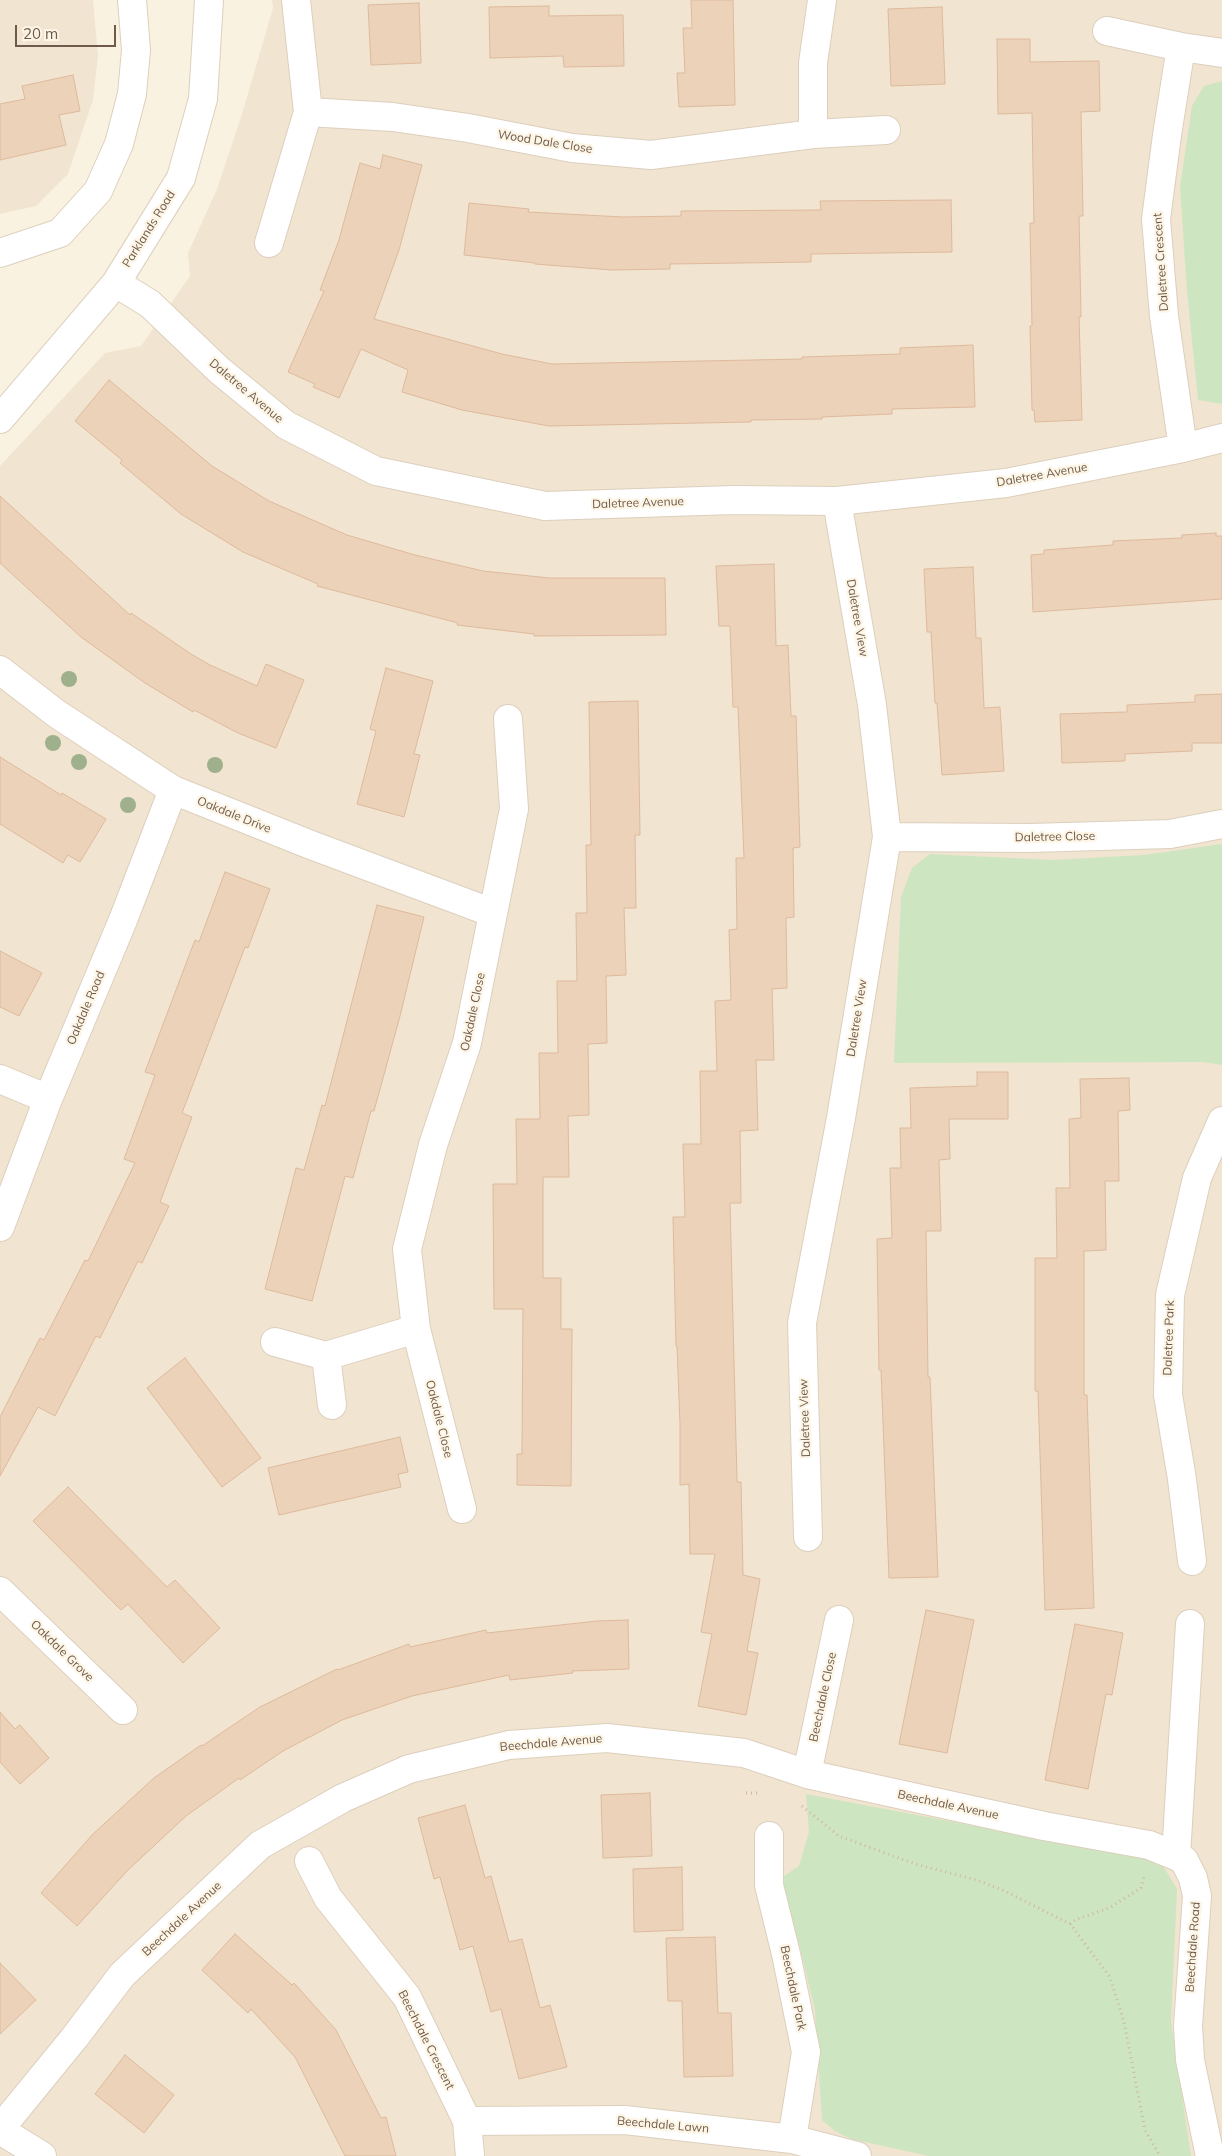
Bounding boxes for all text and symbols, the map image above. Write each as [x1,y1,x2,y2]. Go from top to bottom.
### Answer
scale bar [18,15,119,47]
text: 20 m [23,24,58,43]
street label: Wood Dale Close [497,127,593,157]
street label: Parklands Road [120,188,178,270]
street label: Daletree Crescent [1150,212,1172,312]
street label: Daletree Avenue [206,356,286,426]
street label: Daletree Avenue [995,460,1089,490]
street label: Daletree Avenue [592,494,684,512]
street label: Daletree View [843,578,871,658]
street label: Oakdale Drive [195,794,273,836]
street label: Daletree Close [1015,829,1095,845]
street label: Oakdale Road [64,969,108,1047]
street label: Oakdale Close [458,971,488,1053]
street label: Daletree View [844,978,870,1058]
street label: Daletree Park [1160,1300,1178,1376]
street label: Oakdale Close [422,1379,456,1459]
street label: Daletree View [796,1379,814,1457]
street label: Oakdale Grove [27,1617,97,1685]
street label: Beechdale Close [806,1651,840,1743]
street label: Beechdale Avenue [499,1731,603,1755]
street label: Beechdale Avenue [896,1787,1000,1823]
street label: Beechdale Avenue [139,1879,225,1959]
street label: Beechdale Road [1183,1901,1203,1993]
street label: Beechdale Park [777,1944,809,2032]
street label: Beechdale Crescent [395,1988,457,2092]
street label: Beechdale Lawn [616,2114,710,2136]

